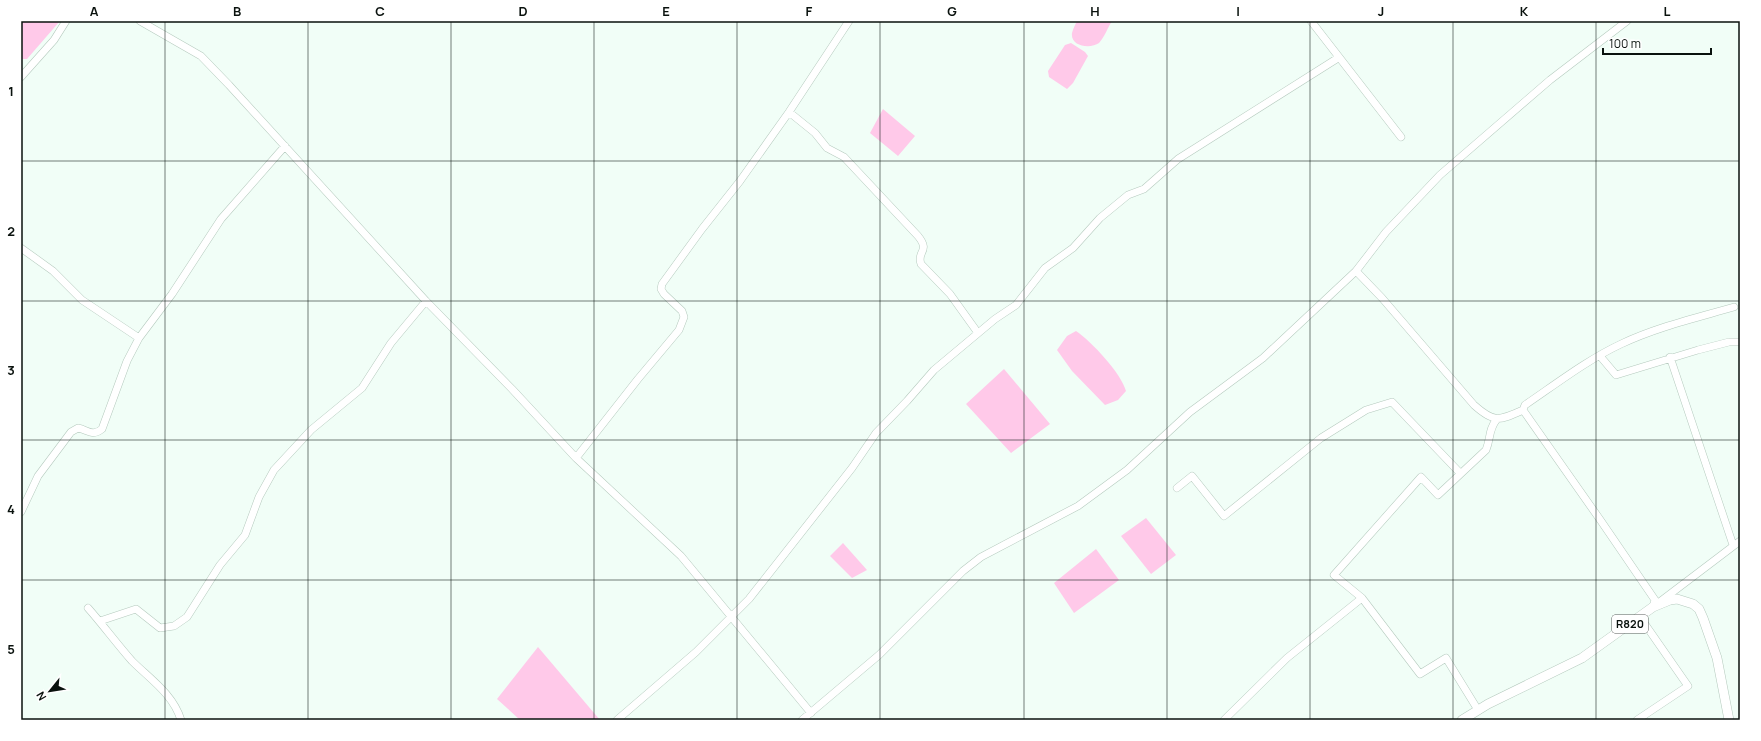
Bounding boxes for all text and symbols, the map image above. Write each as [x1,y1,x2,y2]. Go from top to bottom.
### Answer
text: A [90,2,99,20]
text: B [233,2,241,20]
text: C [375,2,385,20]
text: D [518,2,528,20]
text: E [662,2,670,20]
text: F [806,2,813,20]
text: G [947,2,957,20]
text: H [1090,2,1100,20]
text: I [1236,2,1240,20]
text: J [1378,2,1384,20]
text: K [1520,2,1529,20]
text: L [1664,2,1671,20]
scale bar [1603,30,1711,56]
text: 100 m [1609,35,1641,52]
text: 1 [8,82,14,100]
text: 2 [7,222,15,240]
text: 3 [7,361,15,379]
text: 4 [7,500,15,518]
road number: R820 [1612,615,1648,633]
text: 5 [7,640,15,658]
north arrow [30,671,70,711]
text: N [32,689,49,703]

